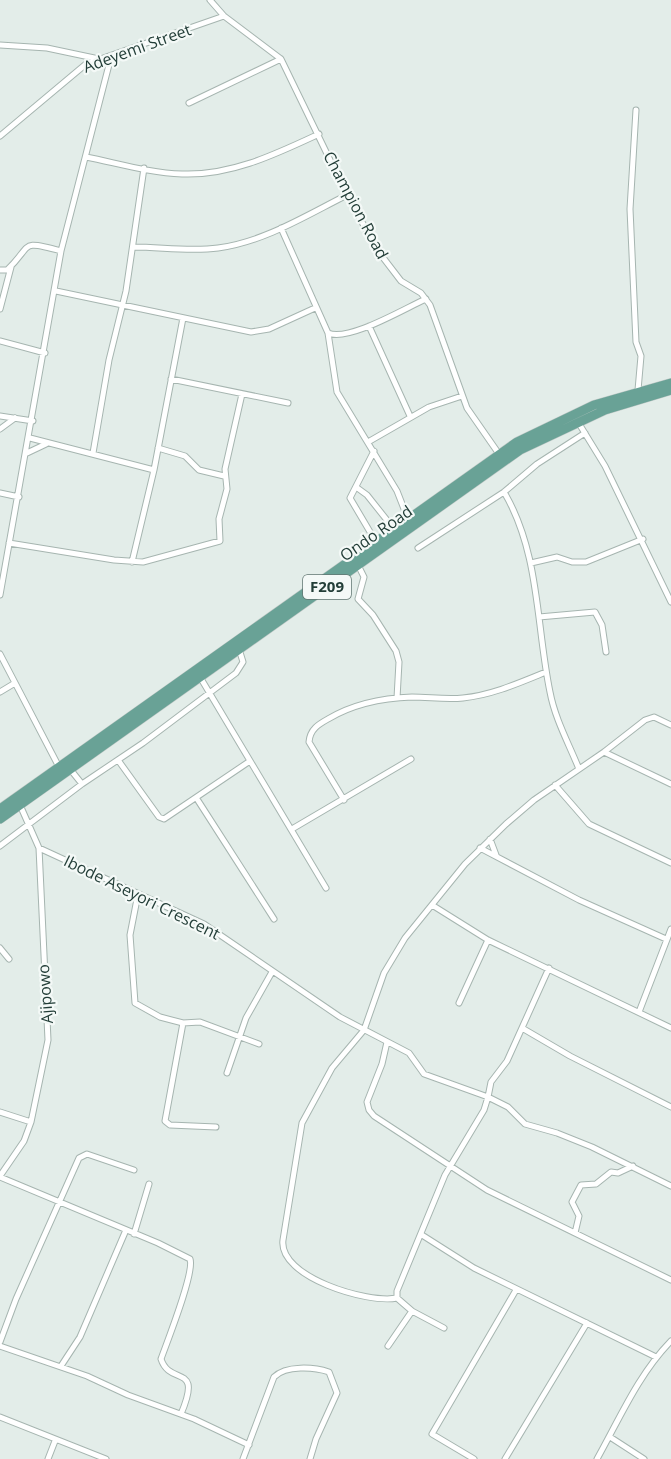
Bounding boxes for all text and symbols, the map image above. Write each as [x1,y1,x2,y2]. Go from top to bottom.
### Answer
street label: Adeyemi Street [80,18,194,78]
street label: Champion Road [318,147,394,263]
street label: Ondo Road [335,500,417,566]
road number: F209 [303,575,351,599]
street label: Ibode Aseyori Crescent [60,850,224,945]
street label: Ajipowo [32,963,58,1025]

